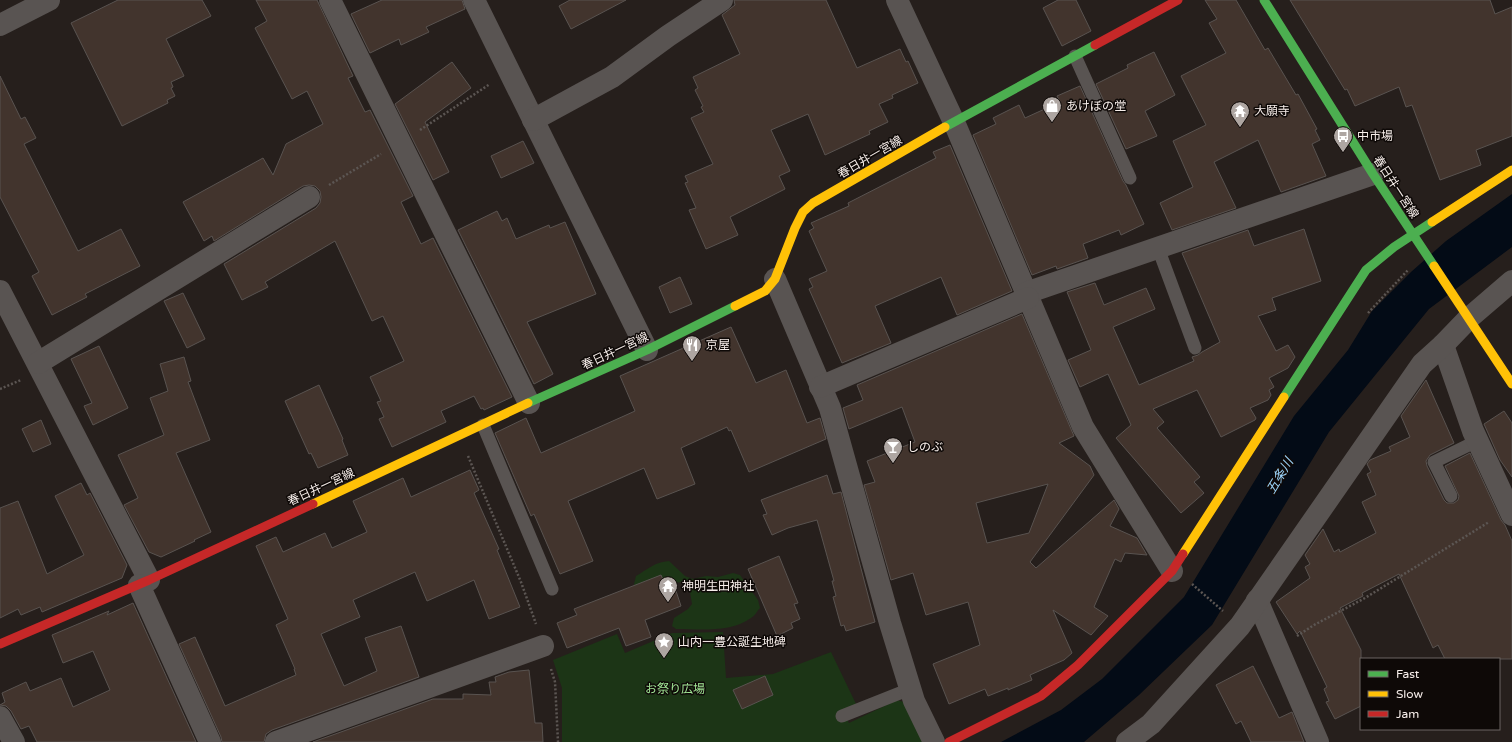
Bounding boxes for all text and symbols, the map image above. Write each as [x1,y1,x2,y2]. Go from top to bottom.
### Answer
shop icon: あけぼの堂 [1041,95,1063,123]
place label: あけぼの堂 [1066,99,1126,113]
temple icon: 大願寺 [1229,100,1251,128]
place label: 大願寺 [1254,104,1290,118]
bus stop icon: 中市場 [1332,125,1354,153]
place label: 中市場 [1357,129,1393,143]
street label: 春日井一宮線 [835,133,905,181]
street label: 春日井一宮線 [1371,153,1421,221]
street label: 春日井一宮線 [579,329,651,373]
restaurant icon: 京屋 [681,334,703,362]
place label: 京屋 [706,338,730,352]
bar icon: しのぶ [882,436,904,464]
place label: しのぶ [907,440,943,454]
water label: 五条川 [1263,453,1298,497]
street label: 春日井一宮線 [285,465,357,509]
temple icon: 神明生田神社 [657,575,679,603]
place label: 神明生田神社 [682,579,754,593]
place icon: 山内一豊公誕生地碑 [653,631,675,659]
place label: 山内一豊公誕生地碑 [678,635,786,649]
legend [1360,658,1500,730]
text: Fast [1396,667,1420,681]
park label: お祭り広場 [645,682,705,696]
text: Slow [1396,687,1423,701]
text: Jam [1396,707,1419,721]

